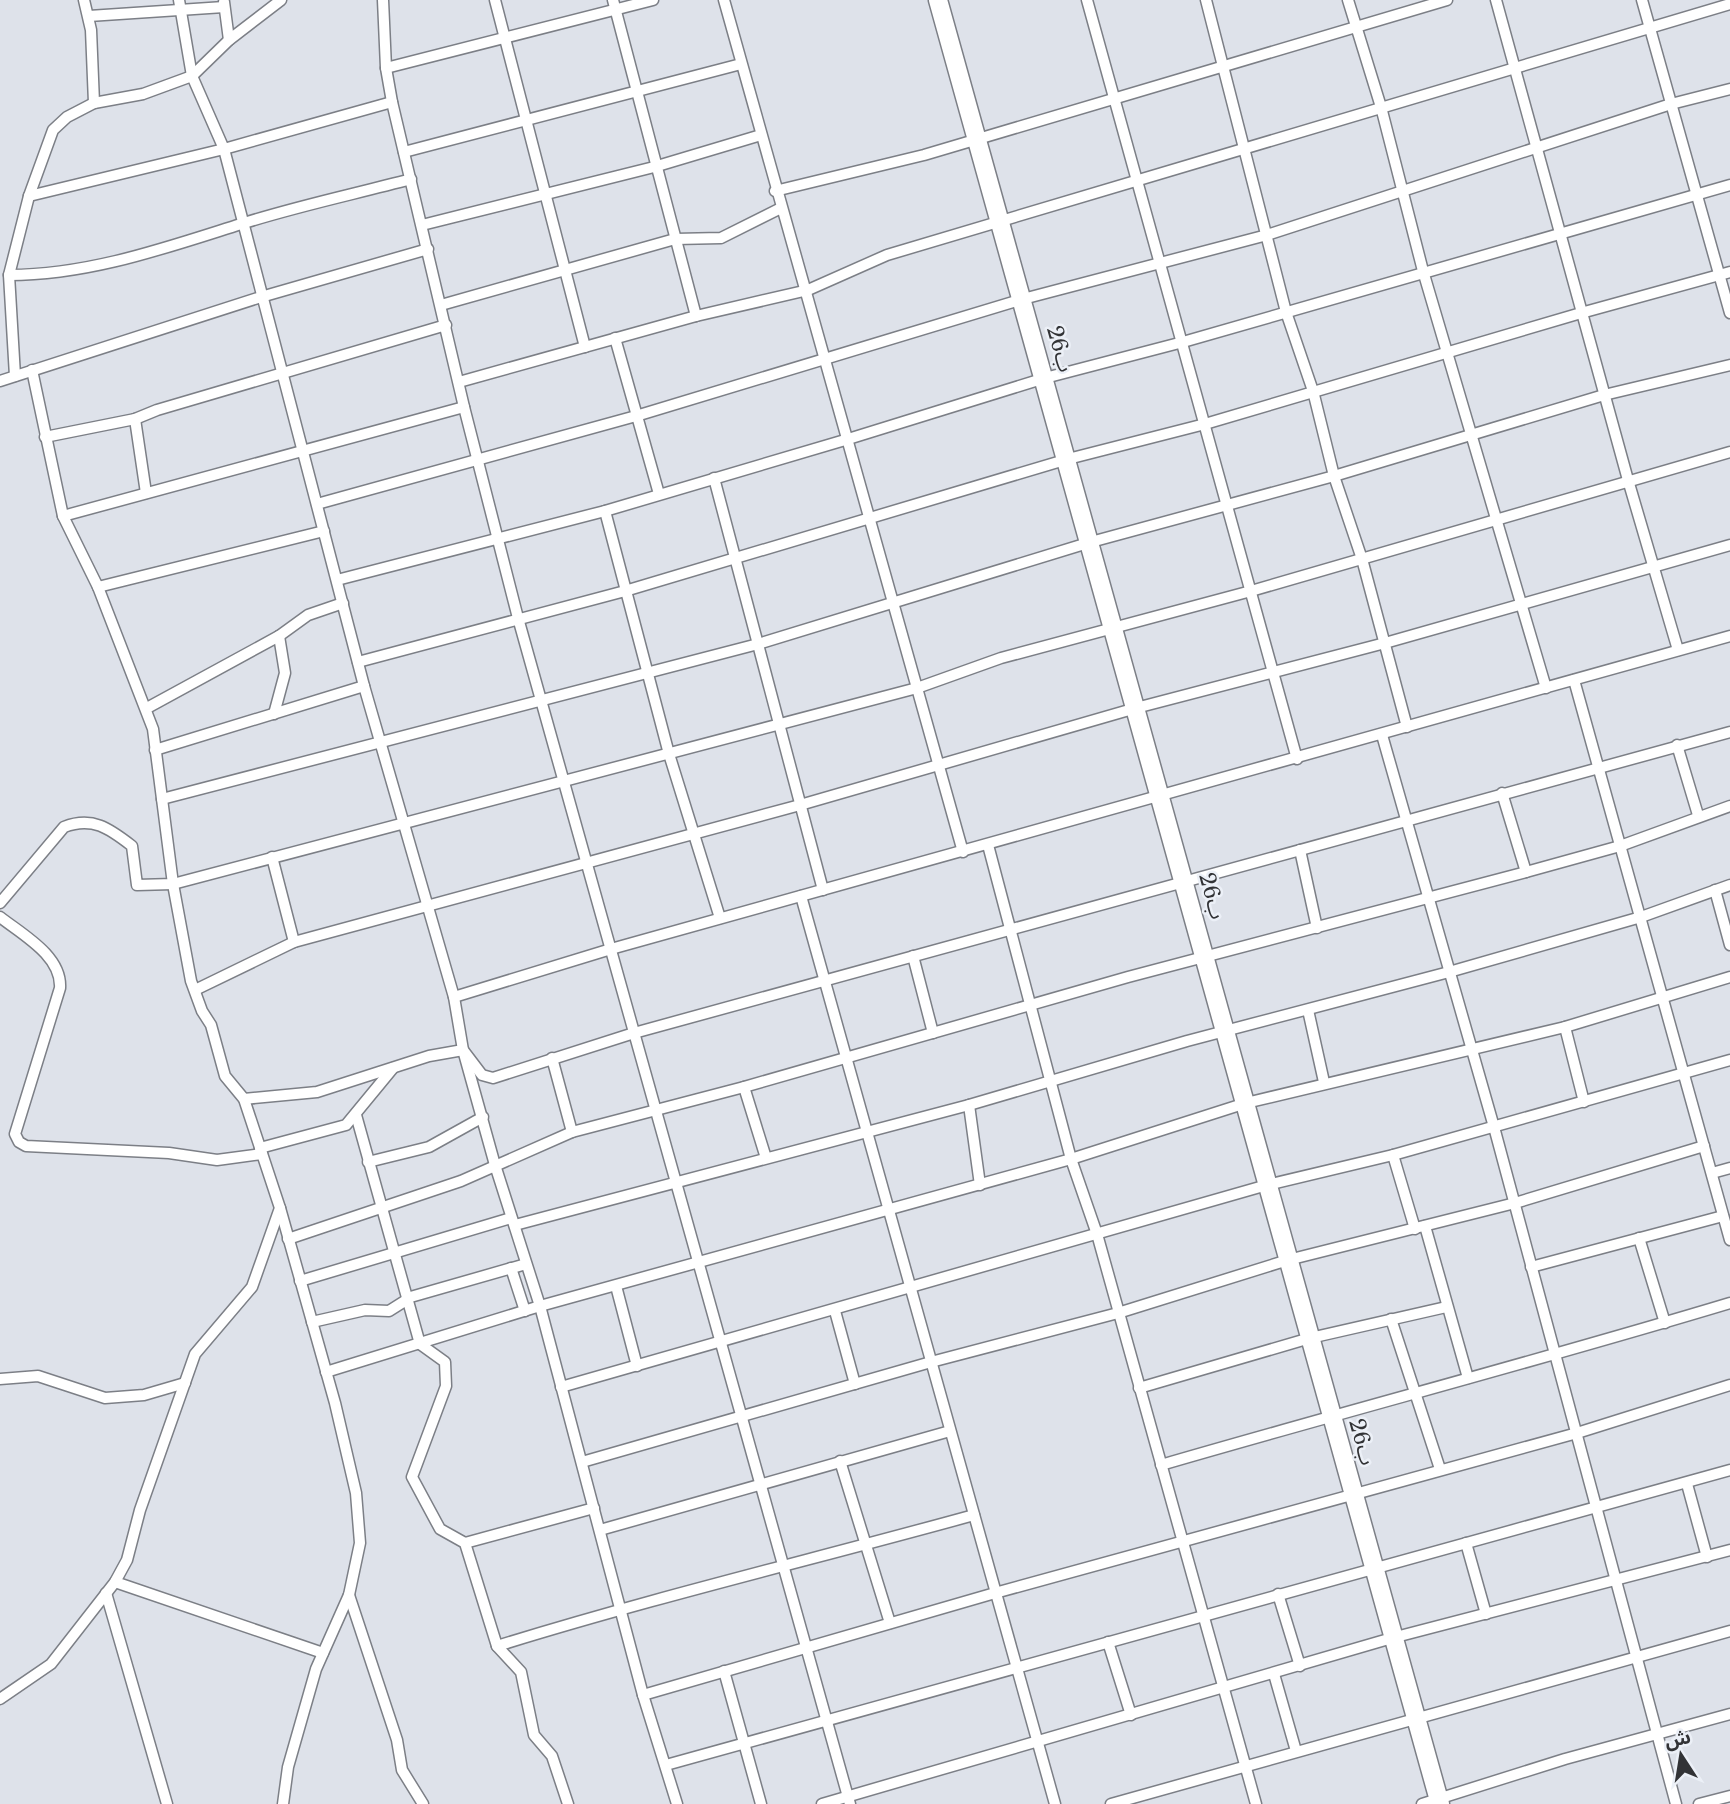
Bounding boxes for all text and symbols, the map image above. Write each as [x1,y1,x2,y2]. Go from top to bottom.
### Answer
street label: 26ب [1041,323,1079,375]
street label: 26ب [1193,870,1231,922]
street label: 26ب [1343,1416,1381,1468]
north arrow [1646,1720,1716,1790]
text: ش [1662,1725,1693,1753]

